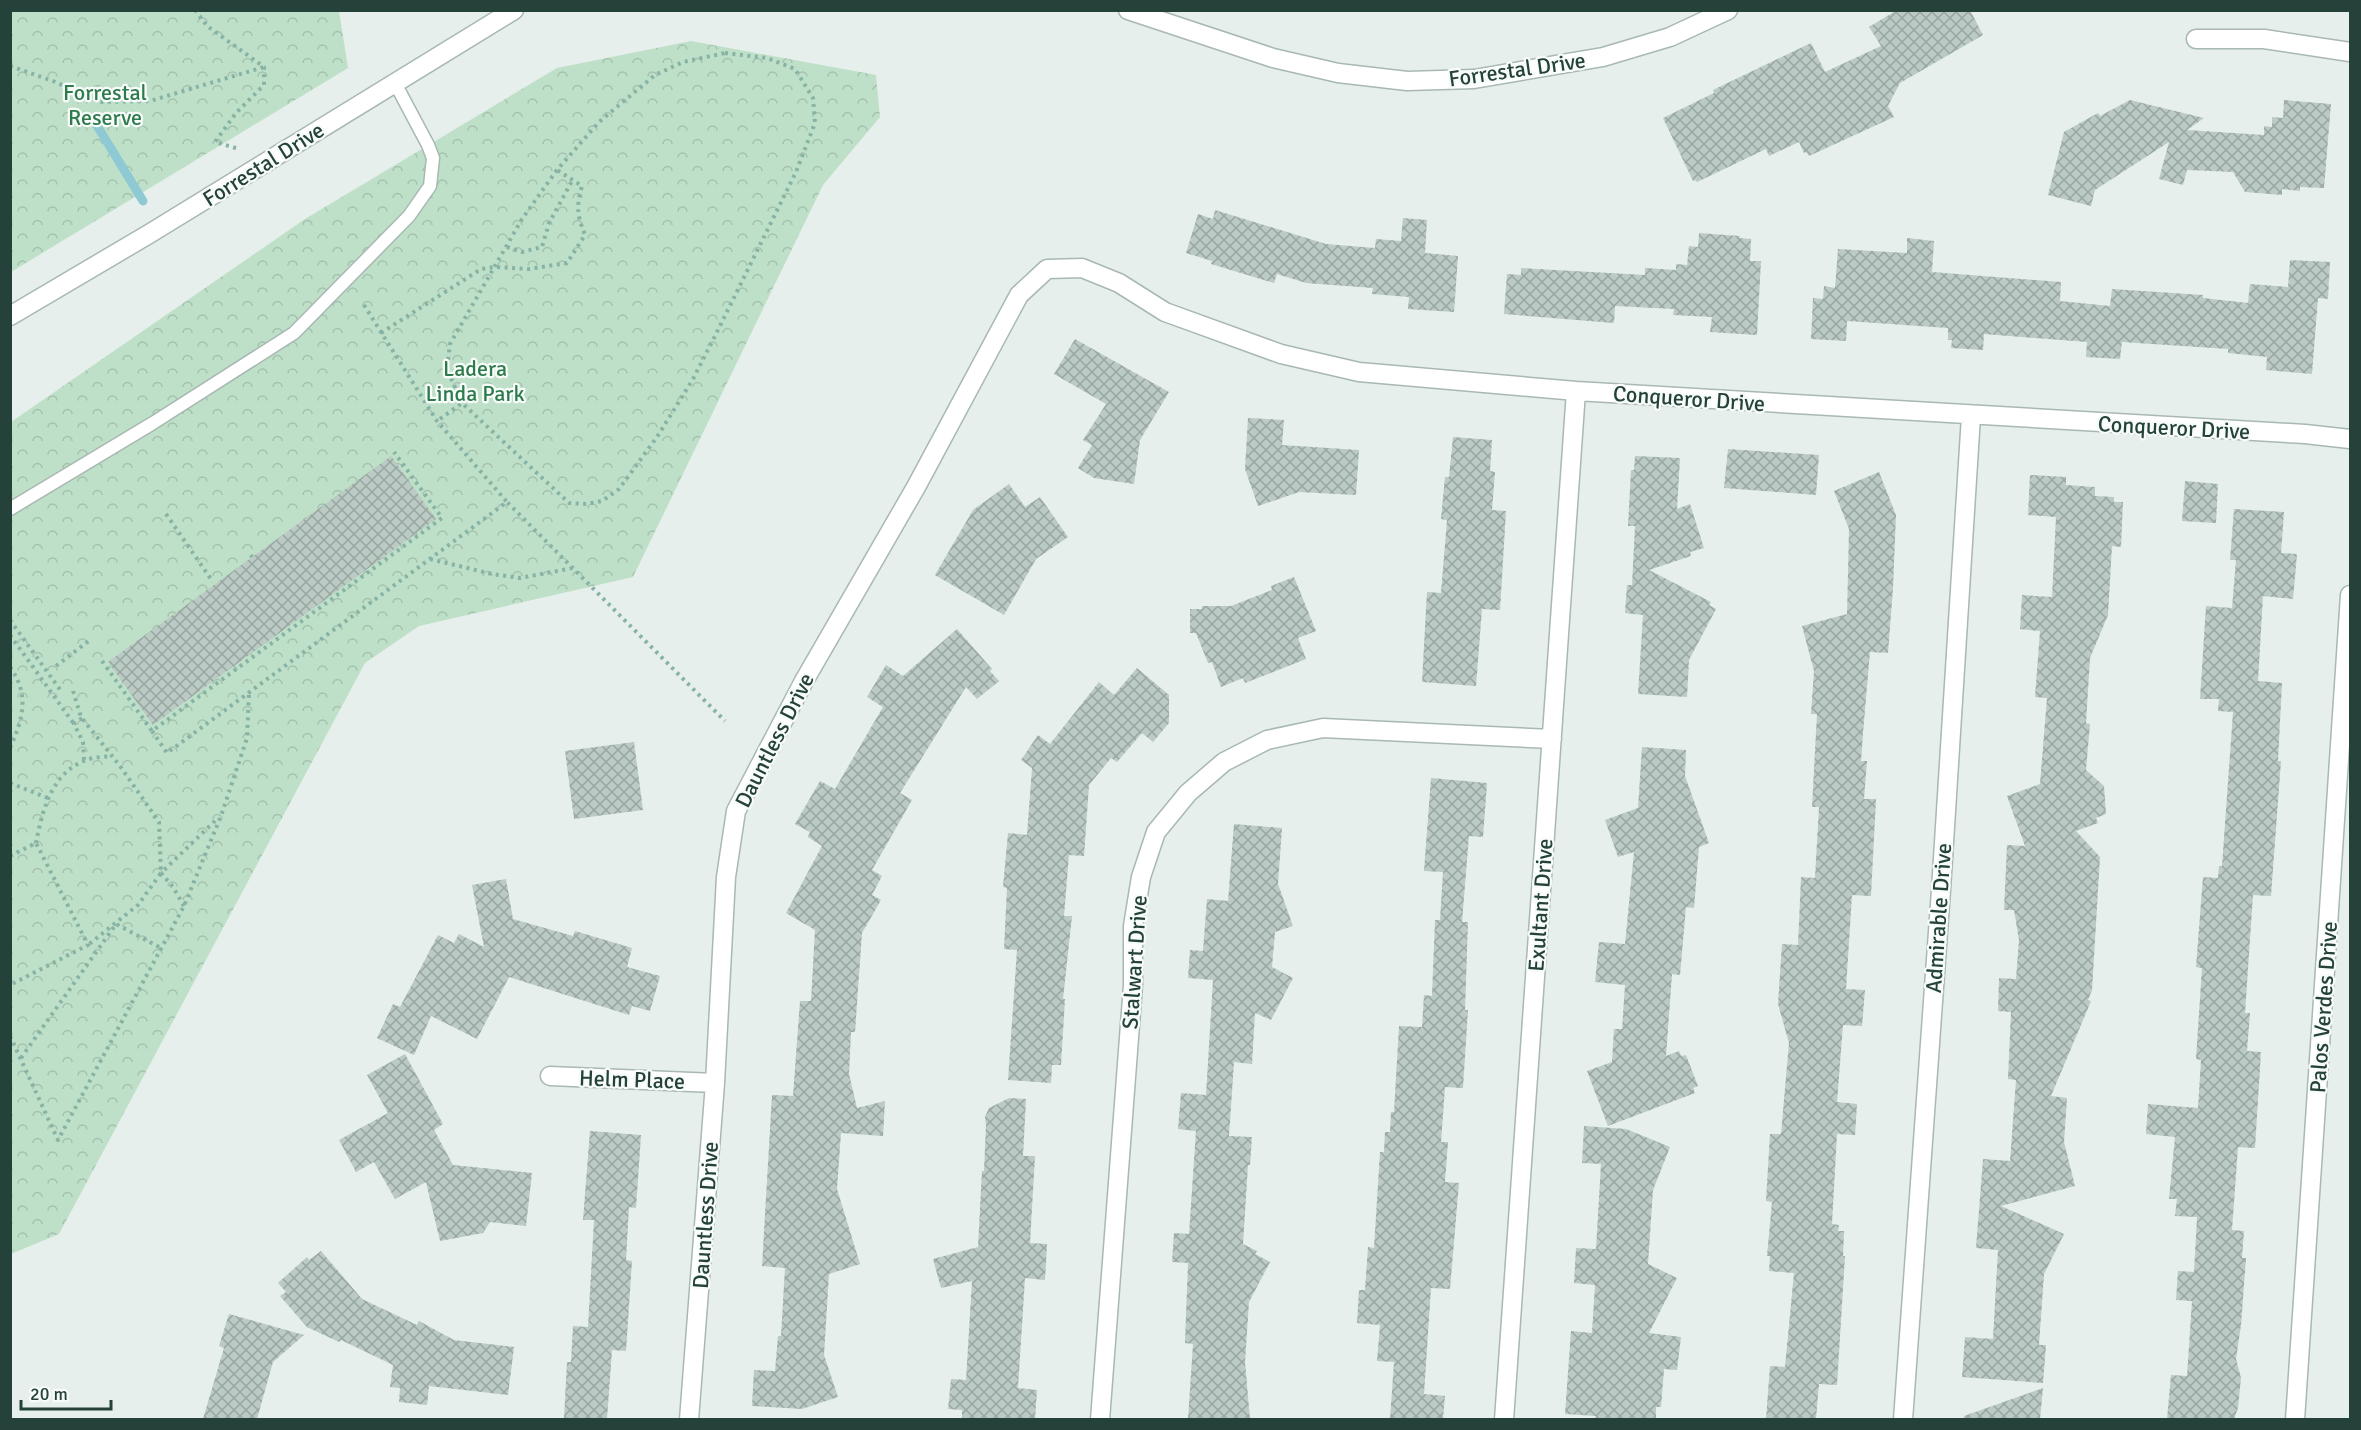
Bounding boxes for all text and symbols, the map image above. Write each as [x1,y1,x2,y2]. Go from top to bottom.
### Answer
street label: Forrestal Drive [1447,47,1587,92]
park label: Forrestal Reserve [63,79,147,131]
street label: Forrestal Drive [198,116,329,212]
park label: Ladera Linda Park [426,355,524,407]
street label: Conqueror Drive [1612,380,1766,417]
street label: Conqueror Drive [2097,410,2251,445]
street label: Dauntless Drive [729,668,820,812]
street label: Exultant Drive [1522,838,1559,972]
street label: Admirable Drive [1920,842,1957,994]
street label: Stalwart Drive [1116,894,1153,1030]
street label: Palos Verdes Drive [2304,920,2343,1094]
street label: Helm Place [579,1064,685,1095]
street label: Dauntless Drive [687,1141,724,1290]
scale bar [21,1373,111,1411]
text: 20 m [30,1383,68,1405]

